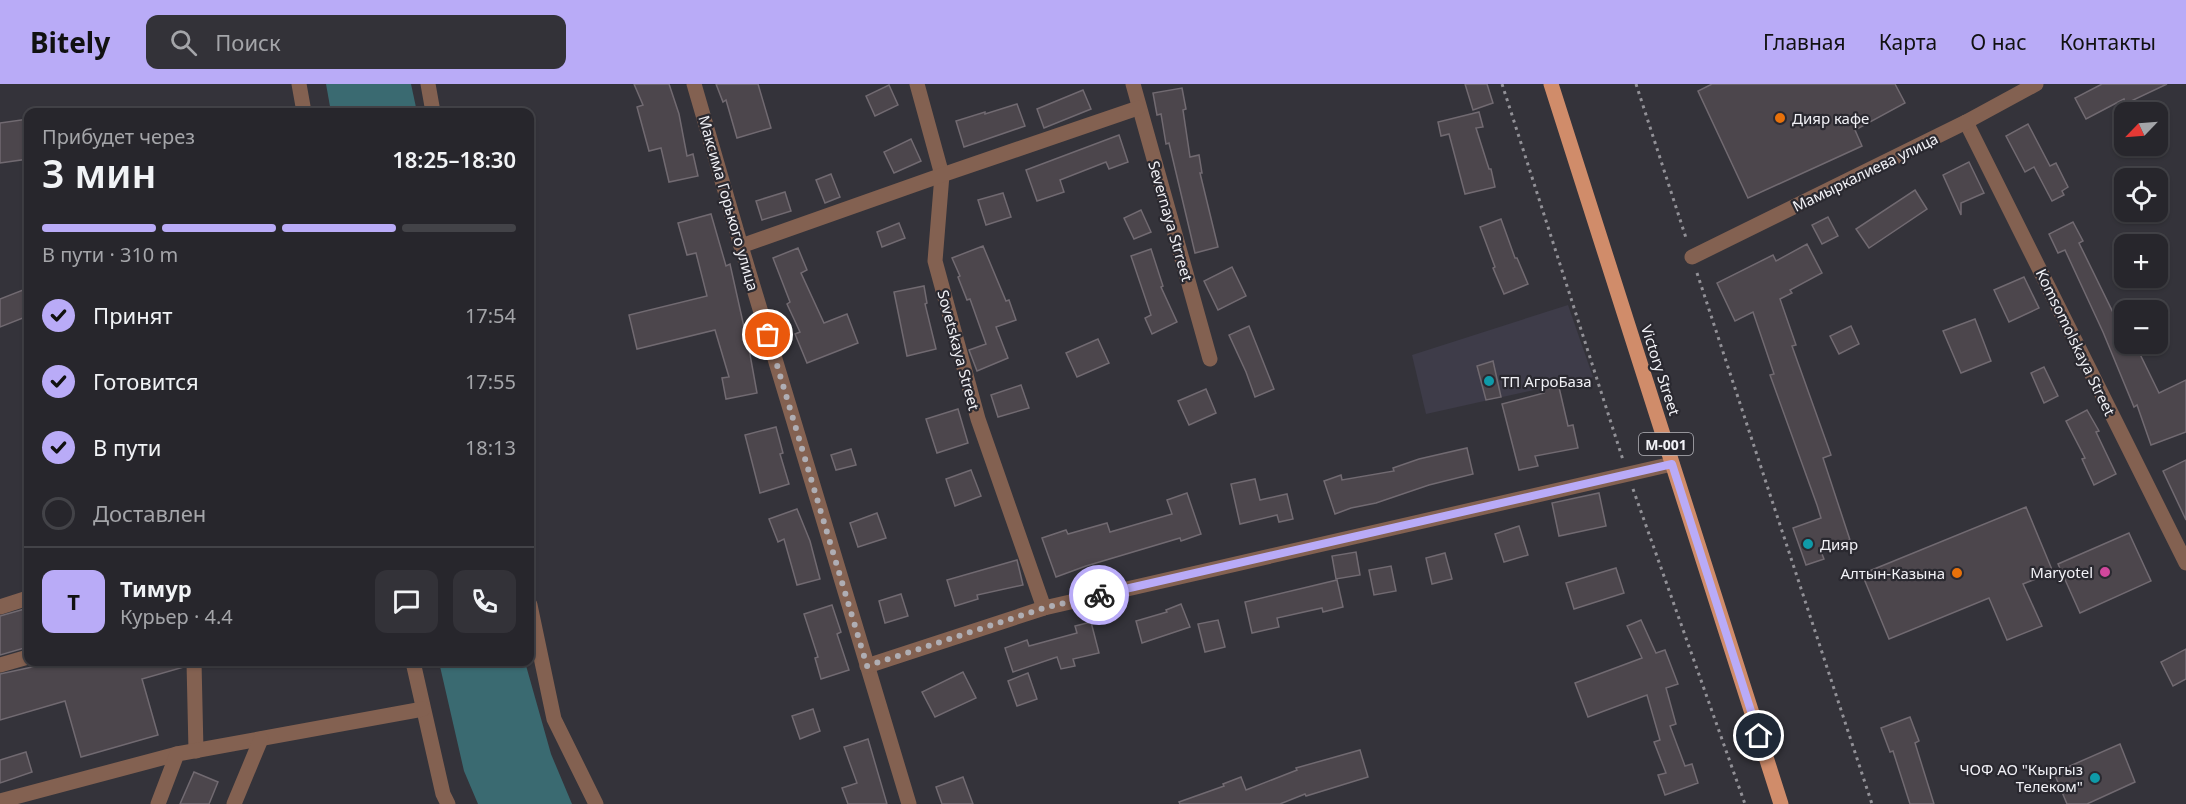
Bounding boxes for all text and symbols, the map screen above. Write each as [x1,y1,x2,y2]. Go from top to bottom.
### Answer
search box [146,15,566,69]
text: Bitely [30,23,110,61]
icon: search [167,26,200,59]
text: Поиск [215,27,281,57]
text: Главная [1763,28,1846,56]
text: Карта [1879,28,1937,56]
text: О нас [1970,28,2027,56]
text: Контакты [2060,28,2156,56]
north arrow [2114,102,2168,156]
map controls [2114,102,2168,354]
place label: Дияр кафе [1792,108,1869,128]
marker: Дияр кафе [1773,111,1787,125]
street label: Максима Горького улица [694,113,764,293]
text: Прибудет через [42,123,195,150]
street label: Мамыркалиева улица [1789,128,1941,216]
text: 18:25–18:30 [392,144,516,174]
text: 3 мин [42,146,157,199]
street label: Severnaya Strreet [1144,158,1198,284]
button: locate [2114,168,2168,222]
button: + [2114,234,2168,288]
text: В пути · 310 m [42,241,178,268]
street label: Komsomolskaya Street [2032,265,2121,419]
street label: Sovetskaya Street [933,288,985,413]
icon: check [42,299,75,332]
text: Принят [93,300,173,330]
button: − [2114,300,2168,354]
text: 17:54 [465,302,516,329]
pin [742,309,793,360]
icon: bag [751,318,784,351]
street label: Victory Street [1637,322,1685,418]
icon: check [42,365,75,398]
text: Готовится [93,366,199,396]
text: 17:55 [465,368,516,395]
place label: ТП АгроБаза [1501,371,1592,391]
marker: ТП АгроБаза [1482,374,1496,388]
icon: check [42,431,75,464]
text: В пути [93,432,161,462]
road number: М-001 [1639,433,1693,455]
text: 18:13 [465,434,516,461]
text: Доставлен [93,498,206,528]
place label: Дияр [1820,534,1858,554]
marker: Дияр [1801,537,1815,551]
place label: Maryotel [2030,562,2093,582]
place label: Алтын-Казына [1840,563,1945,583]
courier [1069,565,1129,625]
marker: Maryotel [2098,565,2112,579]
marker: Алтын-Казына [1950,566,1964,580]
button: chat [375,570,438,633]
button: phone [453,570,516,633]
text: Тимур [120,573,192,603]
icon: bike [1083,579,1116,612]
text: Т [67,586,80,616]
text: Курьер · 4.4 [120,603,233,630]
pin [1733,710,1784,761]
icon: home [1742,719,1775,752]
place label: ЧОФ АО "Кыргыз Телеком" [1959,759,2083,796]
marker: ЧОФ АО "Кыргыз Телеком" [2088,771,2102,785]

